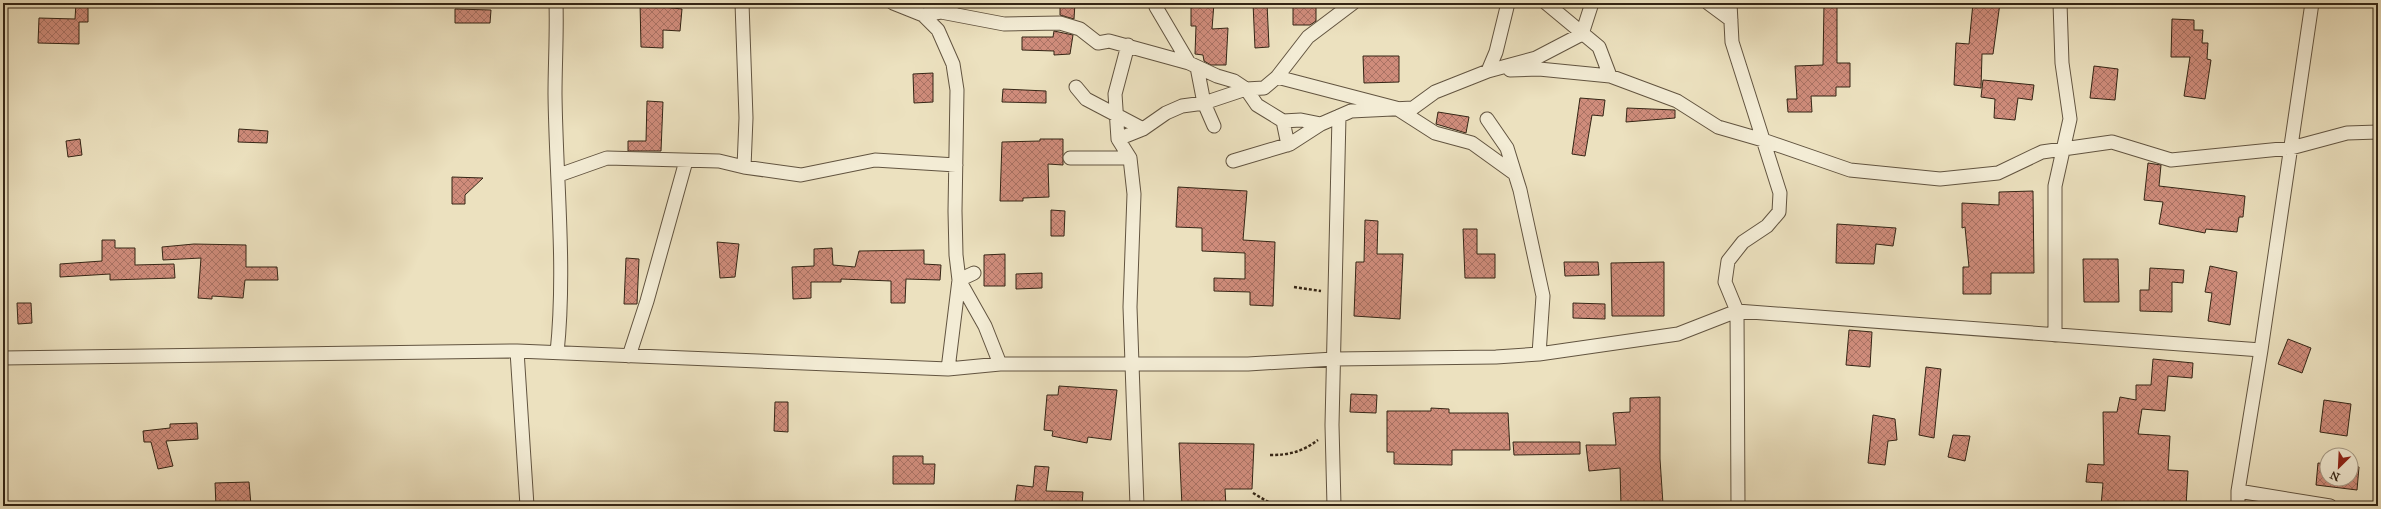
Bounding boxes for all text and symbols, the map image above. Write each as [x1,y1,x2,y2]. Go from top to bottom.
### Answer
north arrow [2319,447,2359,487]
text: N [2328,468,2342,484]

